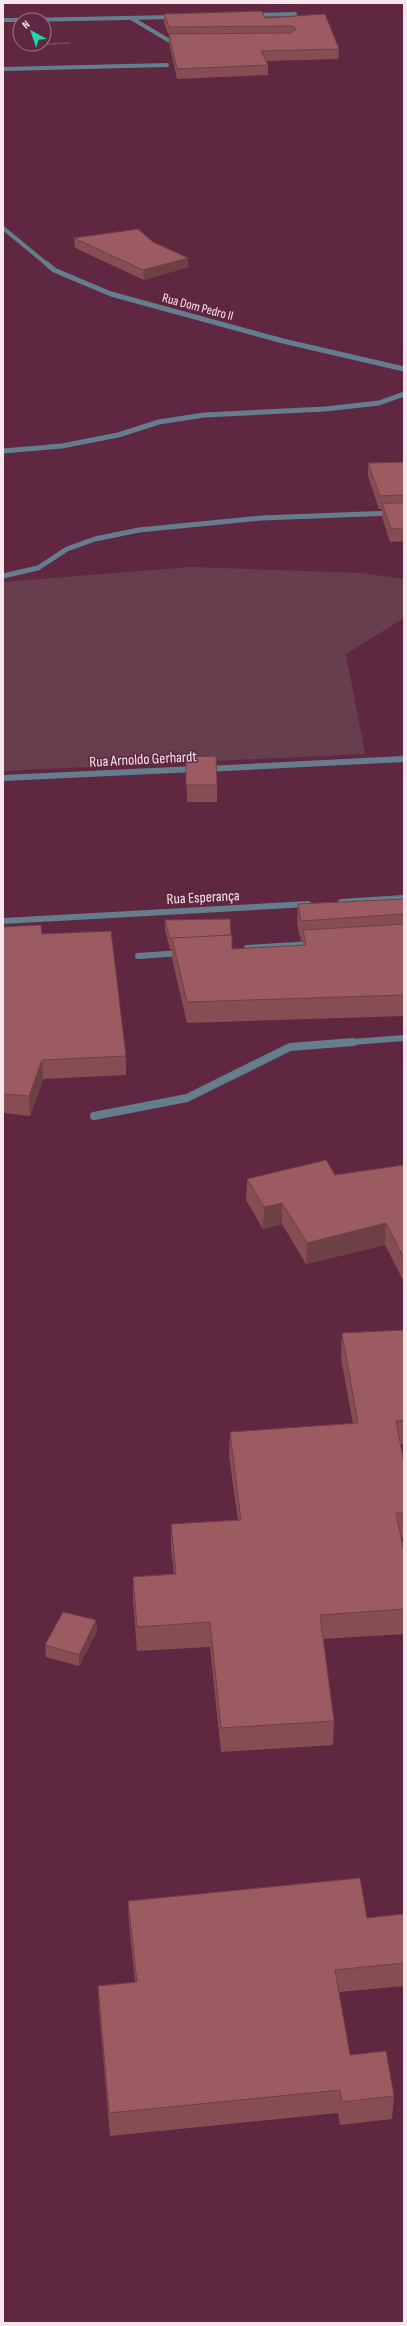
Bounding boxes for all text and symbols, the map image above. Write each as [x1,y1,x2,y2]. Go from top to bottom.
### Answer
north arrow [12,12,52,52]
text: N [19,18,32,32]
street label: Rua Dom Pedro II [160,290,235,324]
street label: Rua Arnoldo Gerhardt [89,747,198,772]
street label: Rua Esperança [166,886,240,909]

